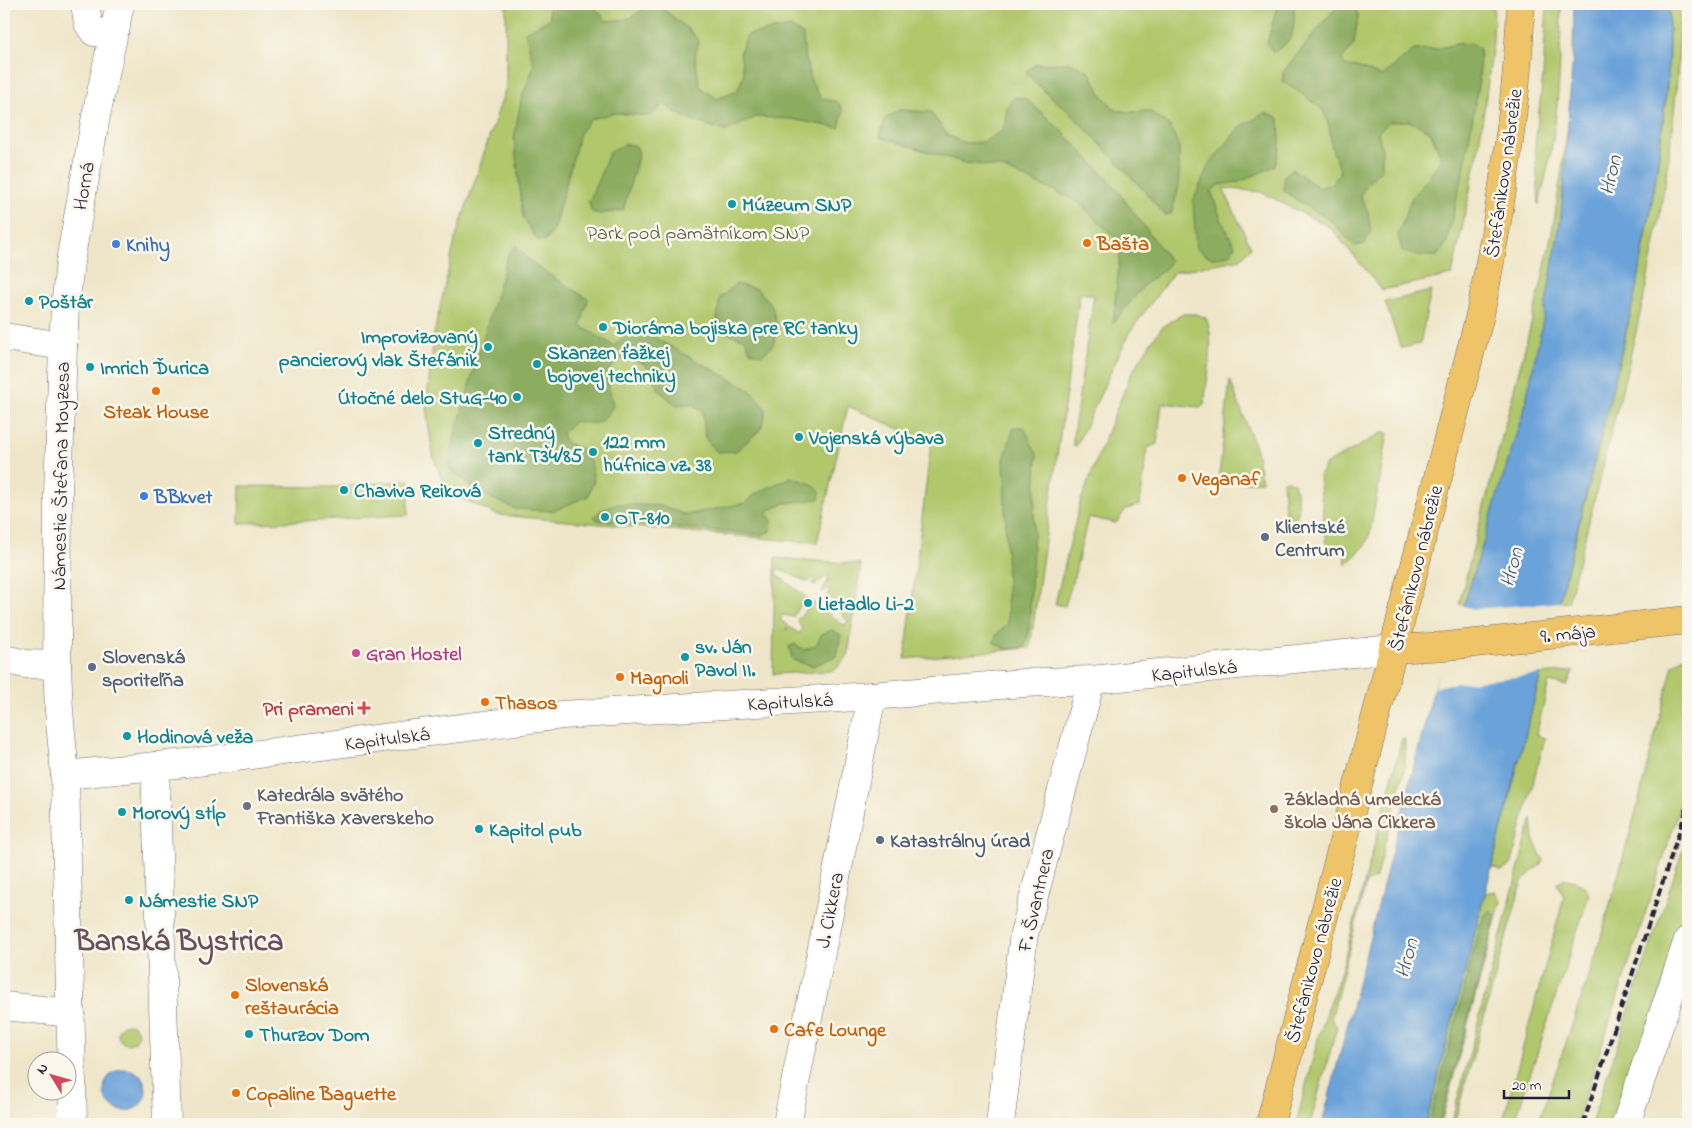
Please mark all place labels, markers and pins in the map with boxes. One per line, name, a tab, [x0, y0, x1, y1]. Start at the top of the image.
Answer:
place label: Múzeum SNP	[742, 192, 852, 221]
marker: Múzeum SNP	[726, 198, 738, 210]
place label: Bašta	[1096, 231, 1149, 260]
place label: Knihy	[126, 232, 170, 262]
marker: Bašta	[1081, 237, 1093, 249]
marker: Knihy	[110, 238, 122, 250]
place label: Poštár	[39, 289, 94, 318]
marker: Poštár	[23, 295, 35, 307]
place label: Dioráma bojiska pre RC tanky	[612, 315, 858, 345]
marker: Dioráma bojiska pre RC tanky	[597, 321, 609, 333]
place label: Improvizovaný pancierový vlak Štefánik	[279, 324, 479, 377]
place label: Skanzen ťažkej bojovej techniky	[547, 340, 676, 393]
marker: Improvizovaný pancierový vlak Štefánik	[482, 341, 494, 353]
place label: Imrich Ďurica	[100, 355, 209, 384]
marker: Skanzen ťažkej bojovej techniky	[531, 358, 543, 370]
marker: Imrich Ďurica	[84, 361, 96, 373]
marker: Steak House	[150, 385, 162, 397]
place label: Útočné delo StuG-40	[338, 385, 507, 414]
marker: Útočné delo StuG-40	[511, 391, 523, 403]
place label: Steak House	[103, 399, 210, 428]
place label: Stredný tank T34/85	[487, 420, 583, 472]
place label: Vojenská výbava	[808, 425, 944, 455]
place label: 122 mm húfnica vz. 38	[603, 429, 712, 481]
marker: Vojenská výbava	[793, 431, 805, 443]
marker: Stredný tank T34/85	[472, 437, 484, 449]
marker: 122 mm húfnica vz. 38	[587, 446, 599, 458]
place label: Veganaf	[1191, 466, 1261, 496]
marker: Veganaf	[1176, 472, 1188, 484]
place label: Chaviva Reiková	[354, 478, 482, 507]
place label: BBkvet	[153, 484, 213, 513]
marker: Chaviva Reiková	[338, 484, 350, 496]
marker: BBkvet	[138, 490, 150, 502]
place label: OT-810	[615, 505, 670, 534]
marker: OT-810	[599, 511, 611, 523]
place label: Klientské Centrum	[1275, 514, 1346, 566]
marker: Klientské Centrum	[1259, 531, 1271, 543]
place label: Lietadlo Li-2	[818, 591, 914, 620]
marker: Lietadlo Li-2	[802, 597, 814, 609]
place label: sv. Ján Pavol II.	[695, 634, 756, 686]
place label: Gran Hostel	[366, 641, 462, 670]
place label: Slovenská sporiteľňa	[102, 644, 186, 696]
marker: Gran Hostel	[350, 647, 362, 659]
marker: sv. Ján Pavol II.	[679, 651, 691, 663]
marker: Slovenská sporiteľňa	[86, 661, 98, 673]
place label: Magnoli	[630, 665, 689, 695]
marker: Magnoli	[614, 671, 626, 683]
place label: Thasos	[495, 690, 558, 719]
place label: Pri prameni	[263, 696, 354, 725]
marker: Thasos	[479, 696, 491, 708]
marker: Pri prameni	[358, 702, 370, 714]
place label: Hodinová veža	[137, 724, 254, 753]
marker: Hodinová veža	[121, 730, 133, 742]
place label: Katedrála svätého Františka Xaverskeho	[256, 782, 434, 834]
place label: Základná umelecká škola Jána Cikkera	[1284, 786, 1441, 838]
place label: Morový stĺp	[132, 798, 226, 830]
marker: Katedrála svätého Františka Xaverskeho	[241, 800, 253, 812]
marker: Základná umelecká škola Jána Cikkera	[1268, 803, 1280, 815]
marker: Morový stĺp	[116, 806, 128, 818]
place label: Kapitol pub	[489, 817, 582, 846]
marker: Kapitol pub	[473, 823, 485, 835]
place label: Katastrálny úrad	[890, 828, 1031, 858]
marker: Katastrálny úrad	[874, 834, 886, 846]
place label: Námestie SNP	[139, 888, 259, 917]
marker: Námestie SNP	[123, 894, 135, 906]
place label: Slovenská reštaurácia	[245, 972, 339, 1024]
marker: Slovenská reštaurácia	[229, 989, 241, 1001]
place label: Cafe Lounge	[784, 1017, 887, 1047]
place label: Thurzov Dom	[259, 1022, 370, 1051]
marker: Cafe Lounge	[768, 1023, 780, 1035]
marker: Thurzov Dom	[243, 1028, 255, 1040]
place label: Copaline Baguette	[246, 1081, 397, 1111]
marker: Copaline Baguette	[230, 1087, 242, 1099]

